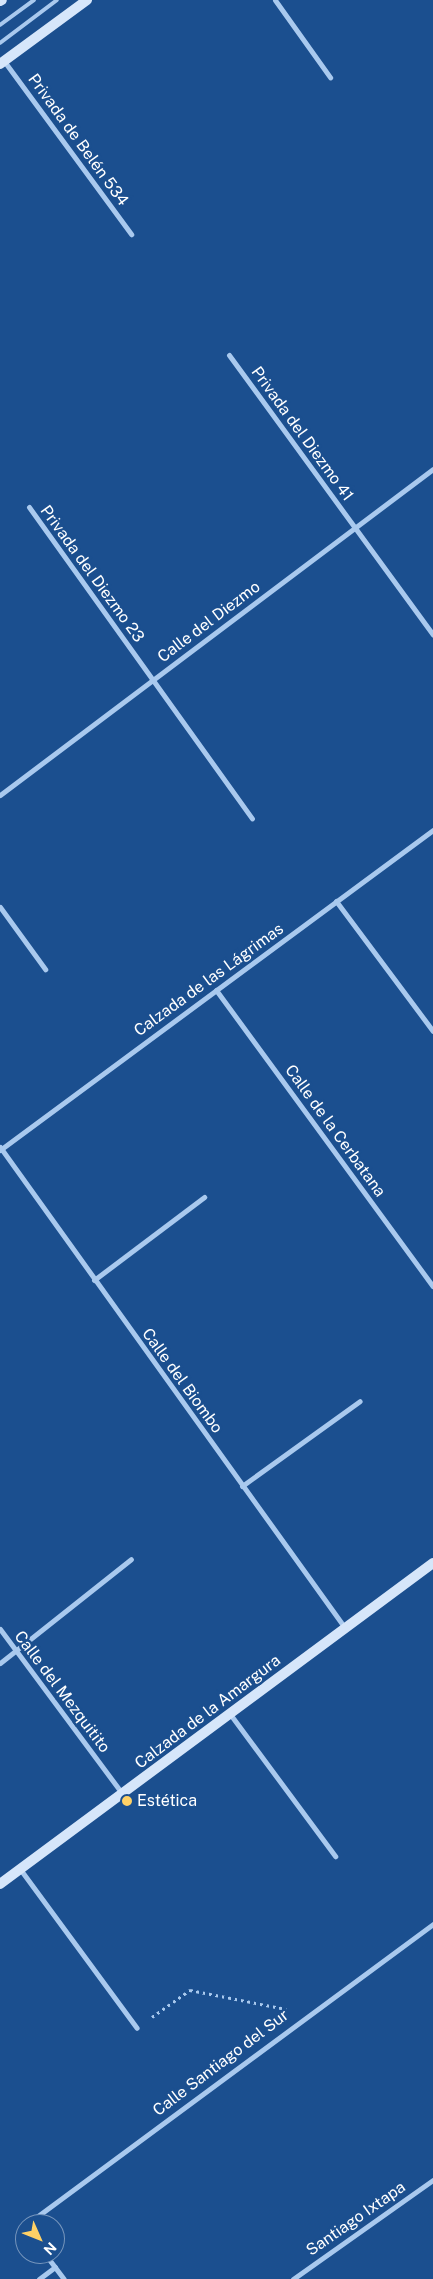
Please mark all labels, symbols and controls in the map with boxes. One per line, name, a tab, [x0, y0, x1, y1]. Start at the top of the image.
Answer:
street label: Privada de Belén 534	[24, 70, 132, 210]
street label: Privada del Diezmo 41	[247, 363, 357, 505]
street label: Privada del Diezmo 23	[36, 502, 148, 646]
street label: Calle del Diezmo	[154, 577, 264, 667]
street label: Calzada de las Lágrimas	[130, 919, 288, 1041]
street label: Calle de la Cerbatana	[280, 1061, 390, 1201]
street label: Calle del Biombo	[137, 1325, 227, 1437]
street label: Calle del Mezquitito	[10, 1627, 114, 1757]
street label: Calzada de la Amargura	[131, 1651, 285, 1773]
place label: Estética	[137, 1791, 197, 1811]
marker: Estética	[121, 1795, 133, 1807]
street label: Calle Santiago del Sur	[149, 2006, 293, 2120]
street label: Santiago Ixtapa	[303, 2178, 409, 2260]
north arrow	[15, 2214, 65, 2264]
text: N	[41, 2239, 60, 2258]

